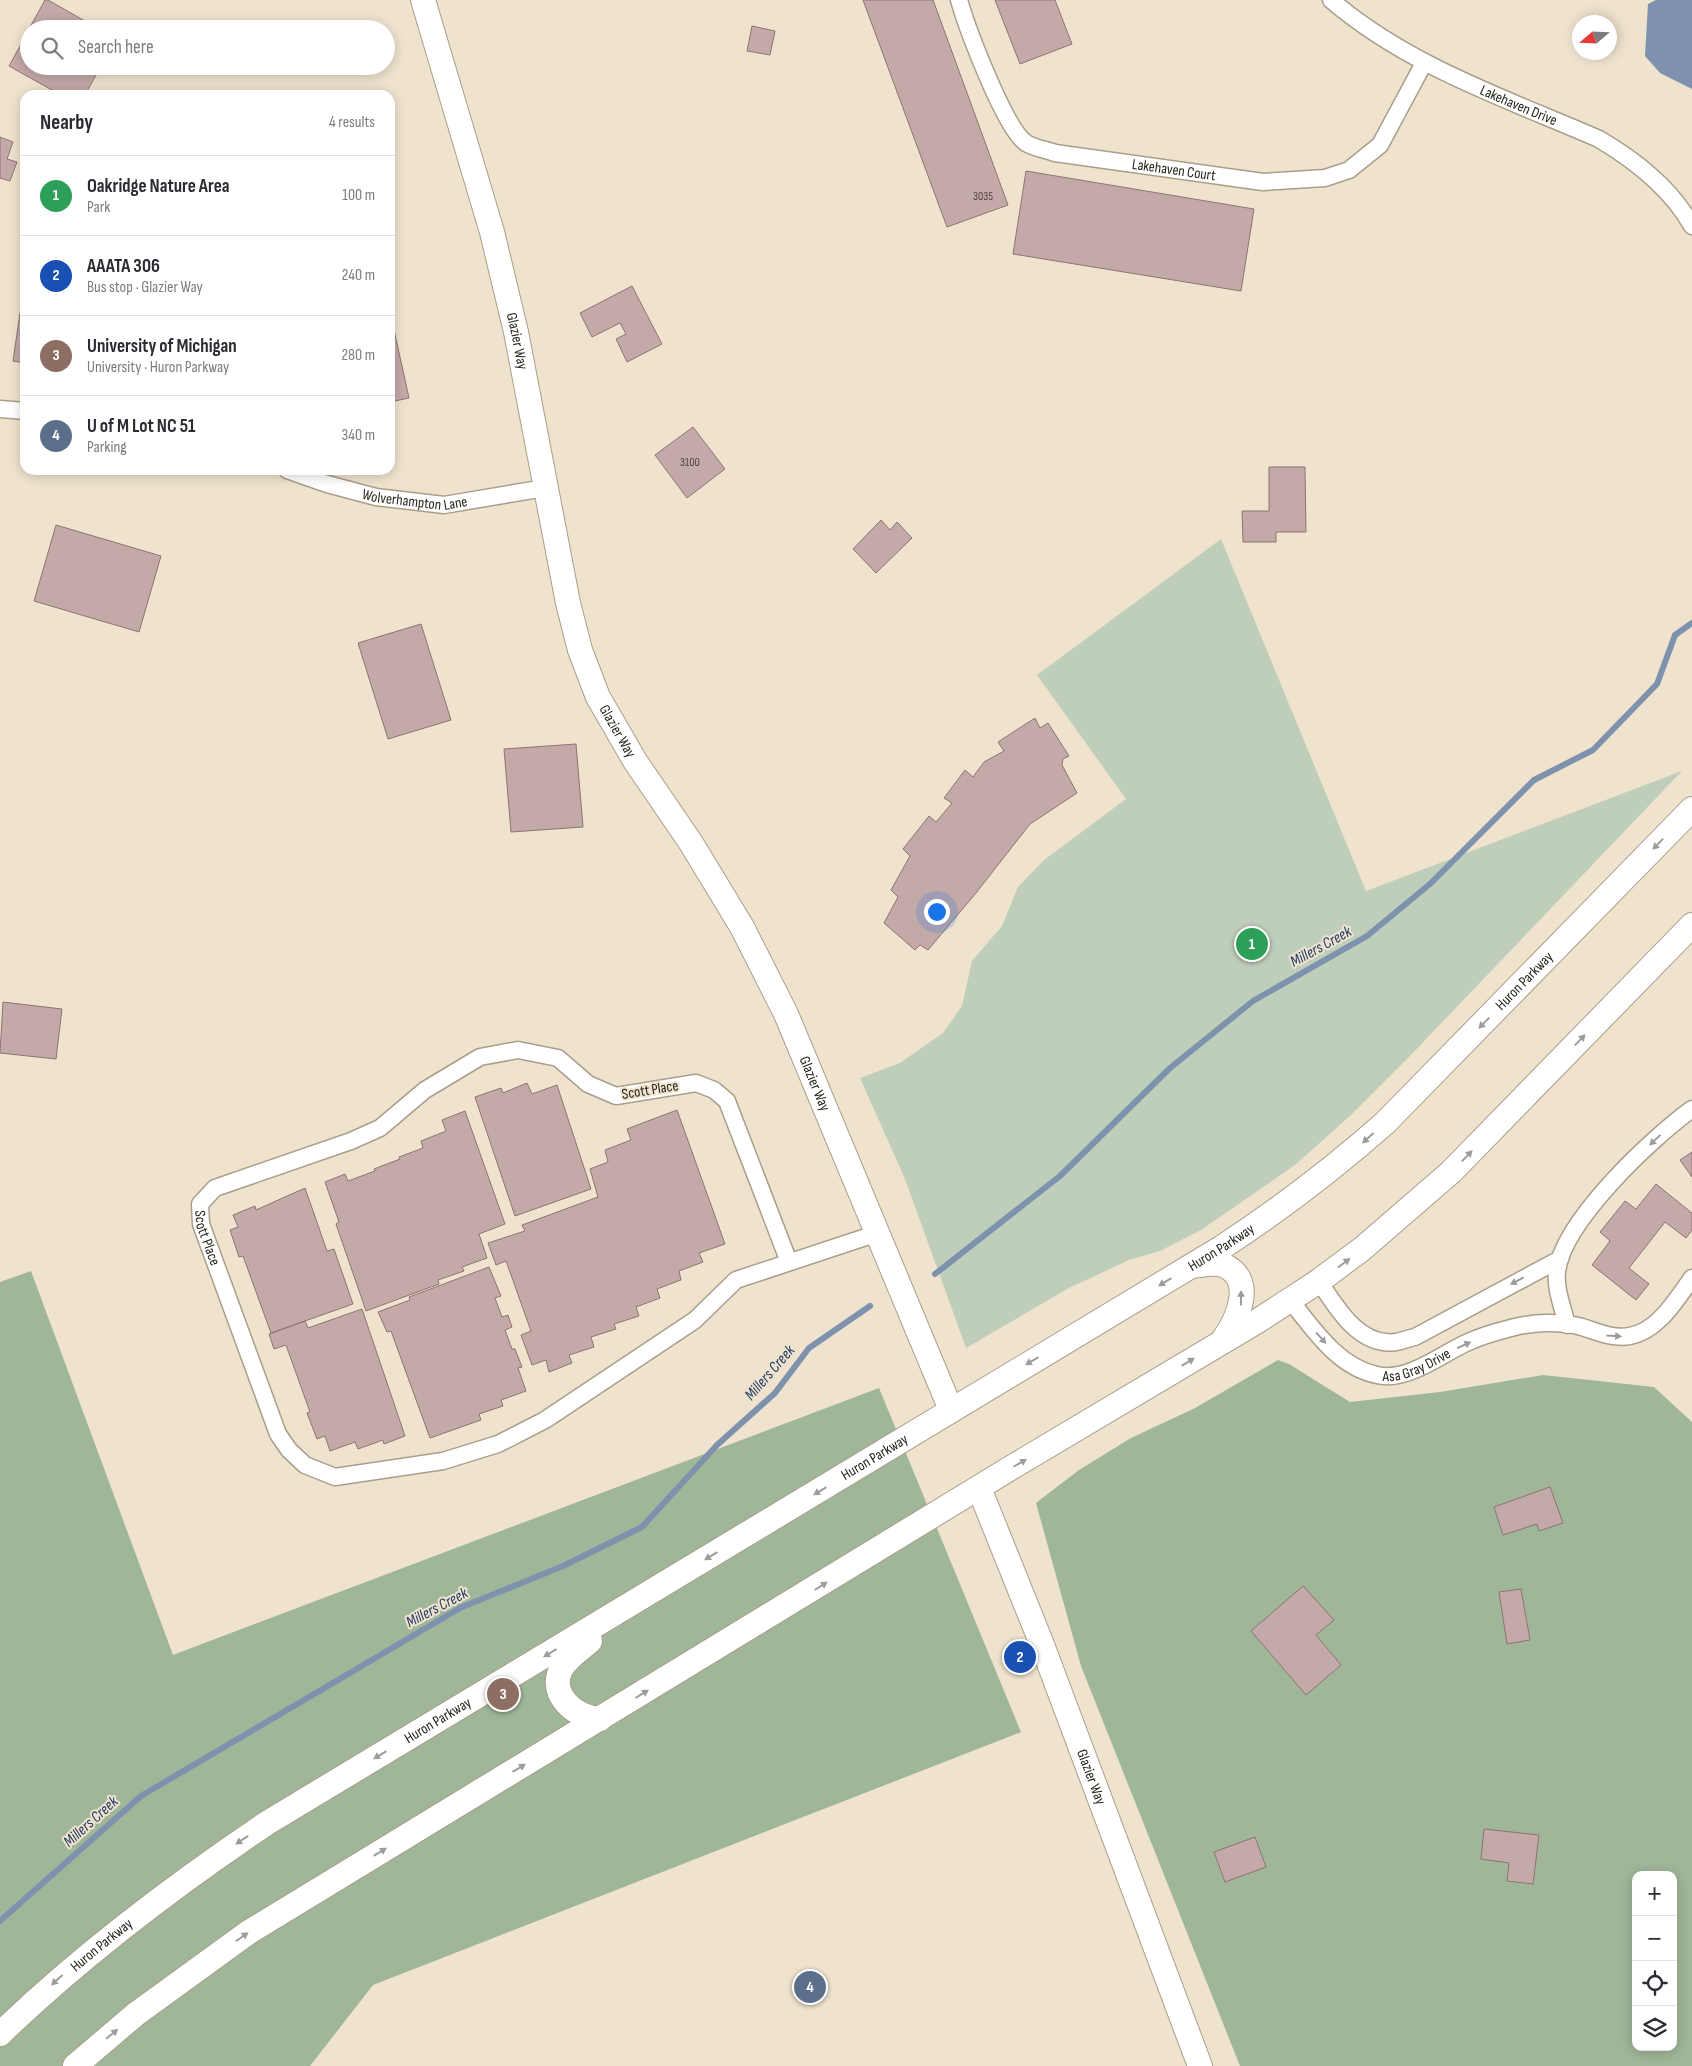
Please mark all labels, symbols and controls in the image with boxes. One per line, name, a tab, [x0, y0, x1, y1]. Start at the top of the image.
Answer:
north arrow	[1572, 15, 1617, 60]
search box	[20, 20, 395, 75]
icon: search	[38, 34, 66, 62]
text: Search here	[78, 36, 154, 59]
street label: Lakehaven Drive	[1477, 80, 1560, 130]
text: Nearby	[40, 110, 93, 135]
text: 4 results	[329, 113, 375, 132]
street label: Lakehaven Court	[1131, 154, 1217, 185]
text: Oakridge Nature Area	[87, 175, 230, 198]
text: 1	[53, 186, 59, 205]
text: 100 m	[342, 186, 375, 205]
house number: 3035	[973, 189, 993, 204]
text: Park	[87, 198, 110, 217]
text: AAATA 306	[87, 255, 160, 278]
text: 2	[52, 266, 60, 285]
text: 240 m	[342, 266, 375, 285]
text: Bus stop · Glazier Way	[87, 278, 203, 297]
street label: Glazier Way	[502, 311, 533, 371]
text: University of Michigan	[87, 335, 237, 358]
text: 3	[52, 346, 60, 365]
text: 280 m	[341, 346, 375, 365]
text: University · Huron Parkway	[87, 358, 229, 377]
text: U of M Lot NC 51	[87, 415, 196, 438]
text: 4	[52, 426, 60, 445]
text: 340 m	[342, 426, 375, 445]
text: Parking	[87, 438, 127, 457]
house number: 3100	[680, 455, 700, 470]
street label: Wolverhampton Lane	[360, 484, 469, 514]
street label: Glazier Way	[595, 701, 640, 761]
one-way arrow	[1652, 838, 1664, 850]
your location	[924, 899, 950, 925]
water label: Millers Creek	[1287, 922, 1356, 972]
pin: 1	[1236, 925, 1268, 963]
street label: Huron Parkway	[1491, 947, 1557, 1014]
one-way arrow	[1478, 1017, 1490, 1029]
one-way arrow	[1574, 1034, 1586, 1046]
street label: Glazier Way	[795, 1053, 835, 1114]
street label: Scott Place	[620, 1076, 680, 1104]
one-way arrow	[1363, 1132, 1375, 1144]
one-way arrow	[1649, 1134, 1661, 1146]
one-way arrow	[1461, 1150, 1473, 1162]
street label: Scott Place	[191, 1210, 225, 1268]
street label: Huron Parkway	[1184, 1219, 1258, 1275]
one-way arrow	[1337, 1257, 1350, 1268]
one-way arrow	[1158, 1277, 1171, 1286]
one-way arrow	[1511, 1277, 1524, 1286]
one-way arrow	[1237, 1290, 1245, 1306]
one-way arrow	[1316, 1331, 1327, 1344]
one-way arrow	[1606, 1332, 1622, 1340]
one-way arrow	[1457, 1340, 1471, 1348]
water label: Millers Creek	[741, 1341, 800, 1405]
street label: Asa Gray Drive	[1381, 1344, 1454, 1386]
one-way arrow	[1026, 1356, 1039, 1365]
one-way arrow	[1182, 1358, 1195, 1367]
street label: Huron Parkway	[838, 1429, 912, 1484]
one-way arrow	[1013, 1459, 1028, 1467]
one-way arrow	[813, 1486, 826, 1495]
one-way arrow	[705, 1551, 718, 1560]
one-way arrow	[814, 1581, 828, 1590]
water label: Millers Creek	[403, 1583, 472, 1632]
pin: 2	[1004, 1638, 1036, 1676]
one-way arrow	[543, 1648, 556, 1658]
pin: 3	[487, 1675, 519, 1713]
one-way arrow	[635, 1689, 648, 1698]
street label: Huron Parkway	[401, 1693, 475, 1748]
street label: Glazier Way	[1073, 1746, 1111, 1807]
one-way arrow	[374, 1750, 387, 1759]
one-way arrow	[513, 1763, 526, 1772]
water label: Millers Creek	[60, 1792, 123, 1852]
one-way arrow	[235, 1835, 249, 1845]
one-way arrow	[374, 1848, 387, 1857]
map controls	[1632, 1871, 1677, 2051]
button: +	[1632, 1871, 1677, 1916]
street label: Huron Parkway	[66, 1914, 136, 1976]
button: −	[1632, 1916, 1677, 1961]
one-way arrow	[235, 1932, 249, 1942]
button: locate	[1632, 1961, 1677, 2006]
pin: 4	[794, 1968, 826, 2006]
one-way arrow	[51, 1975, 64, 1986]
button: layers	[1632, 2006, 1677, 2051]
one-way arrow	[105, 2029, 118, 2040]

